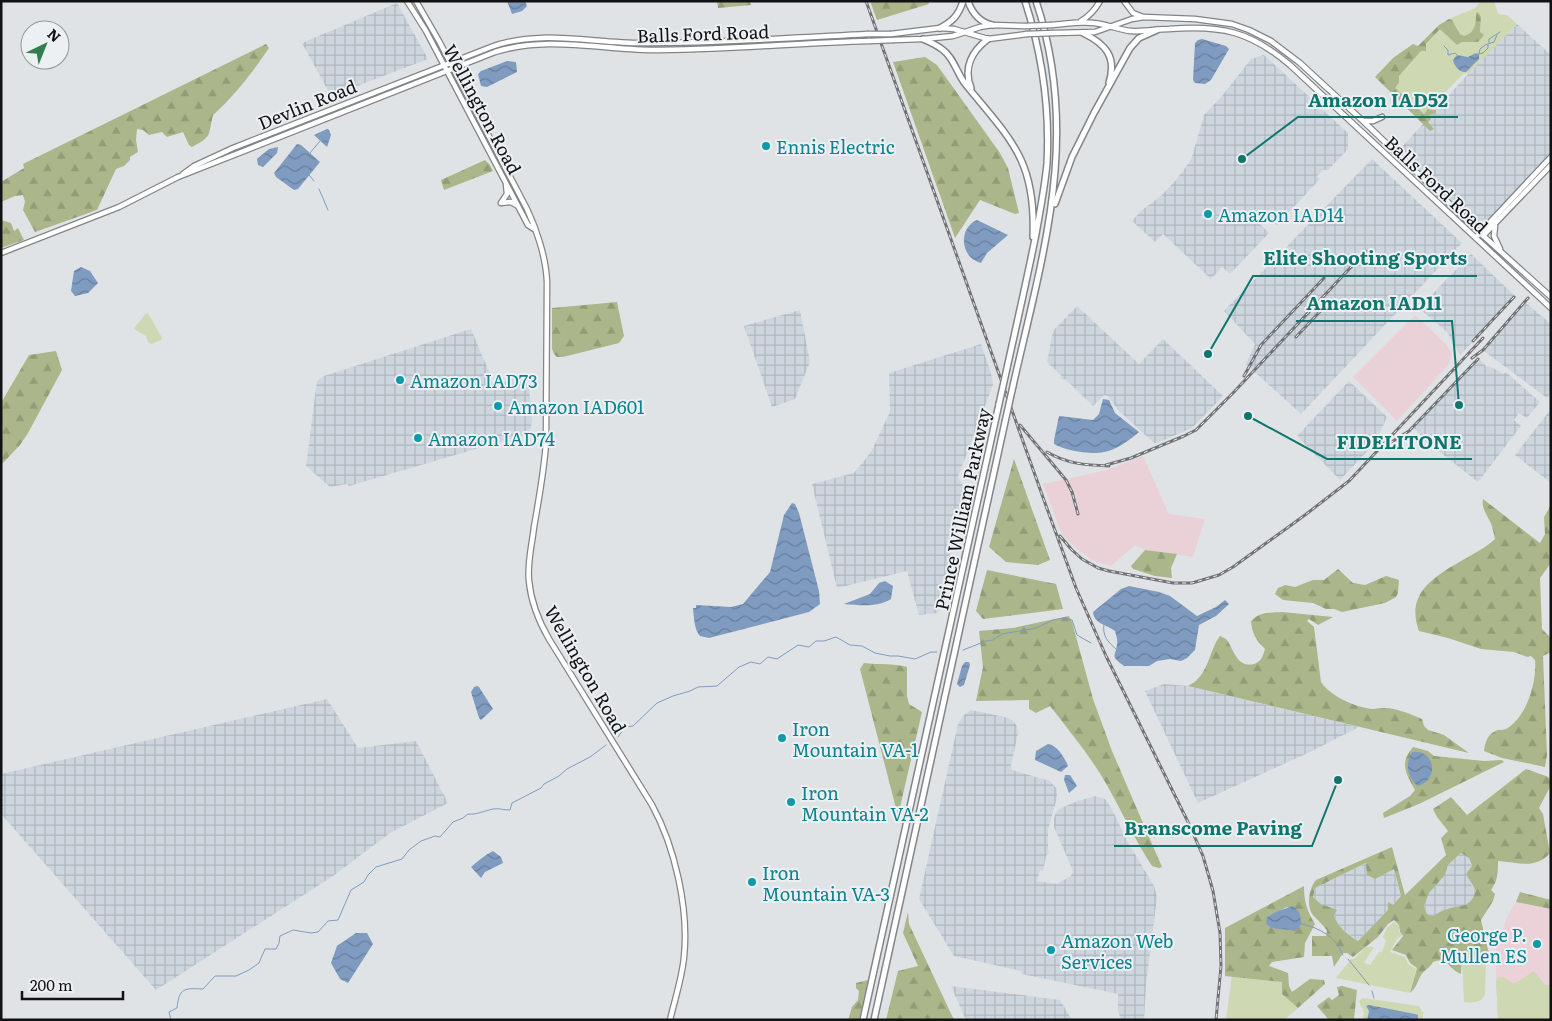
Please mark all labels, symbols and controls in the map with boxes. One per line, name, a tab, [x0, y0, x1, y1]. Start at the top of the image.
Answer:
street label: Balls Ford Road	[636, 17, 770, 49]
north arrow	[20, 20, 70, 70]
text: N	[43, 23, 66, 46]
street label: Wellington Road	[437, 39, 529, 179]
street label: Devlin Road	[254, 72, 360, 136]
callout: Amazon IAD52	[1298, 83, 1458, 117]
text: Amazon IAD52	[1308, 85, 1448, 113]
street label: Balls Ford Road	[1379, 129, 1495, 239]
place label: Ennis Electric	[776, 133, 895, 160]
marker: Ennis Electric	[760, 140, 772, 152]
place label: Amazon IAD14	[1218, 201, 1344, 228]
marker: Amazon IAD14	[1202, 208, 1214, 220]
callout: Elite Shooting Sports	[1253, 242, 1477, 276]
text: Elite Shooting Sports	[1263, 243, 1467, 271]
callout: Amazon IAD11	[1296, 287, 1452, 321]
text: Amazon IAD11	[1306, 288, 1442, 316]
place label: Amazon IAD73	[410, 367, 538, 394]
marker: Amazon IAD73	[394, 374, 406, 386]
place label: Amazon IAD601	[508, 393, 644, 420]
marker: Amazon IAD601	[492, 400, 504, 412]
street label: Prince William Parkway	[927, 405, 997, 613]
place label: Amazon IAD74	[428, 425, 555, 452]
callout: FIDELITONE	[1327, 425, 1472, 459]
text: FIDELITONE	[1336, 427, 1462, 455]
marker: Amazon IAD74	[412, 432, 424, 444]
street label: Wellington Road	[538, 600, 634, 738]
place label: Iron Mountain VA-1	[792, 715, 919, 763]
marker: Iron Mountain VA-1	[776, 732, 788, 744]
place label: Iron Mountain VA-2	[801, 779, 929, 827]
marker: Iron Mountain VA-2	[785, 796, 797, 808]
callout: Branscome Paving	[1114, 812, 1312, 846]
text: Branscome Paving	[1124, 813, 1302, 841]
place label: Iron Mountain VA-3	[762, 859, 890, 907]
marker: Iron Mountain VA-3	[746, 876, 758, 888]
place label: George P. Mullen ES	[1440, 921, 1527, 969]
place label: Amazon Web Services	[1061, 927, 1174, 975]
marker: George P. Mullen ES	[1531, 938, 1543, 950]
marker: Amazon Web Services	[1045, 944, 1057, 956]
scale bar	[22, 968, 124, 1000]
text: 200 m	[30, 973, 73, 996]

